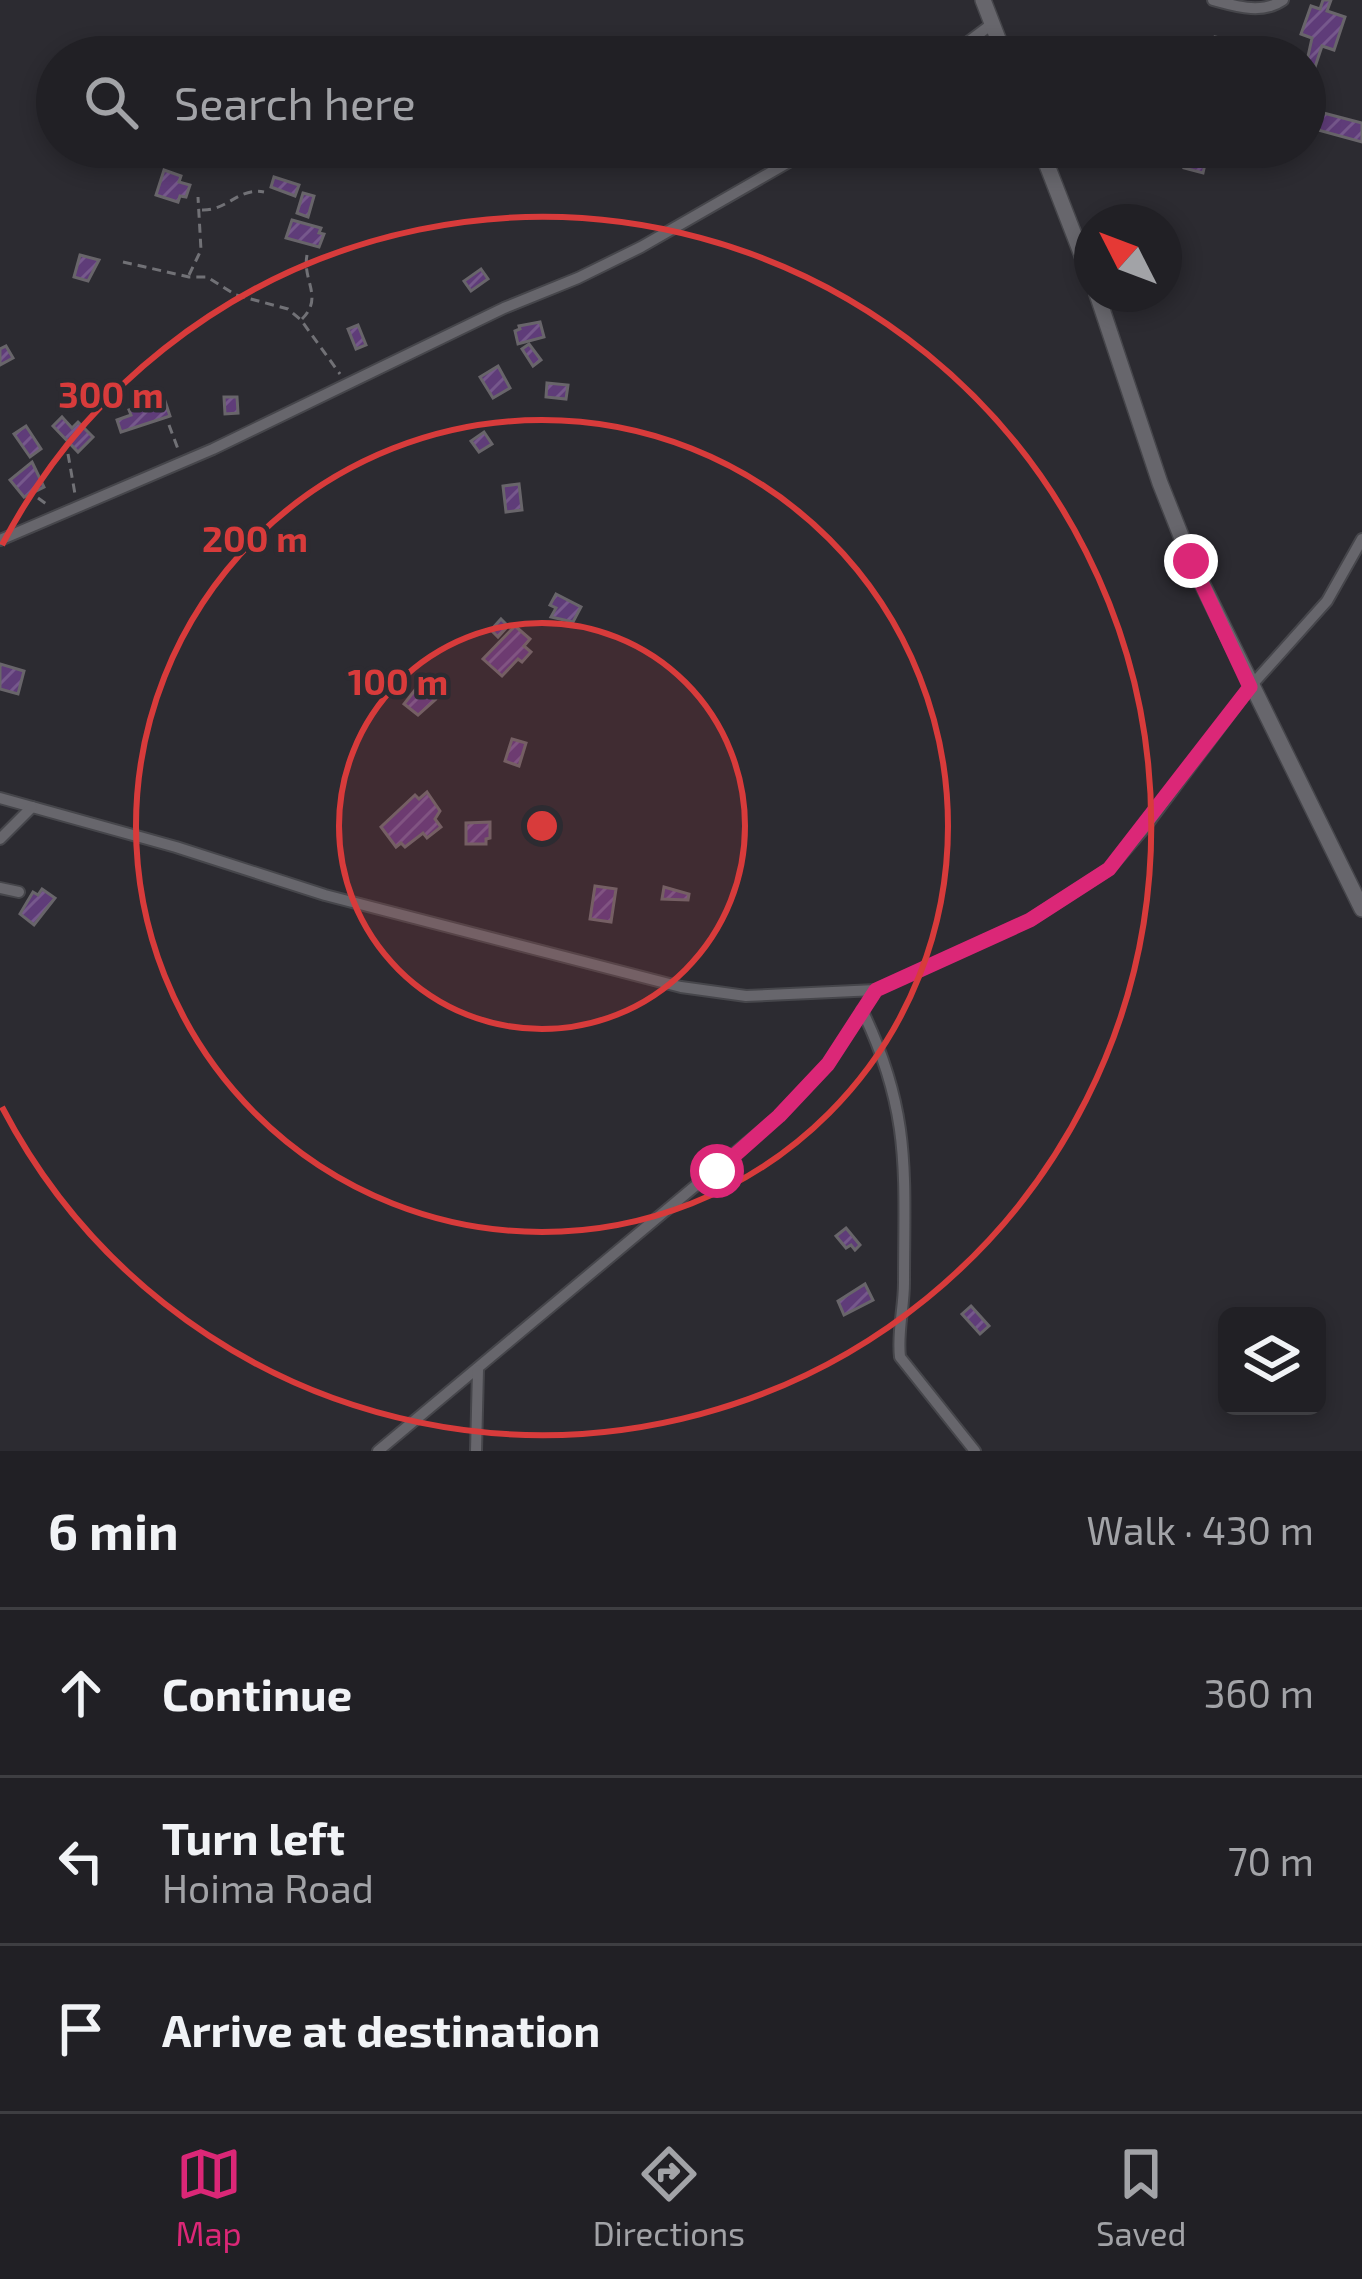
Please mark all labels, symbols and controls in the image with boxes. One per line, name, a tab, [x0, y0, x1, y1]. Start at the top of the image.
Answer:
search box	[36, 36, 1326, 168]
icon: search	[78, 69, 144, 135]
text: Search here	[174, 75, 416, 129]
north arrow	[1074, 204, 1182, 312]
text: 300 m	[58, 372, 164, 415]
text: 200 m	[202, 516, 308, 559]
route end	[1164, 534, 1218, 588]
text: 100 m	[348, 659, 448, 702]
centre of rings	[521, 805, 563, 847]
route start	[690, 1144, 744, 1198]
map controls	[1218, 1307, 1326, 1415]
button: layers	[1218, 1307, 1326, 1415]
text: 6 min	[48, 1499, 179, 1560]
text: Walk · 430 m	[1086, 1506, 1314, 1553]
icon: ahead	[48, 1660, 114, 1726]
text: Continue	[162, 1666, 352, 1720]
text: 360 m	[1204, 1669, 1314, 1716]
text: Turn left	[162, 1810, 345, 1864]
icon: left	[48, 1828, 114, 1894]
text: 70 m	[1228, 1837, 1314, 1884]
text: Hoima Road	[162, 1864, 374, 1911]
icon: arrive	[48, 1996, 114, 2062]
text: Arrive at destination	[162, 2002, 600, 2056]
tab: Map	[176, 2141, 242, 2253]
tab: Directions	[593, 2141, 745, 2253]
tab: Saved	[1096, 2141, 1186, 2253]

